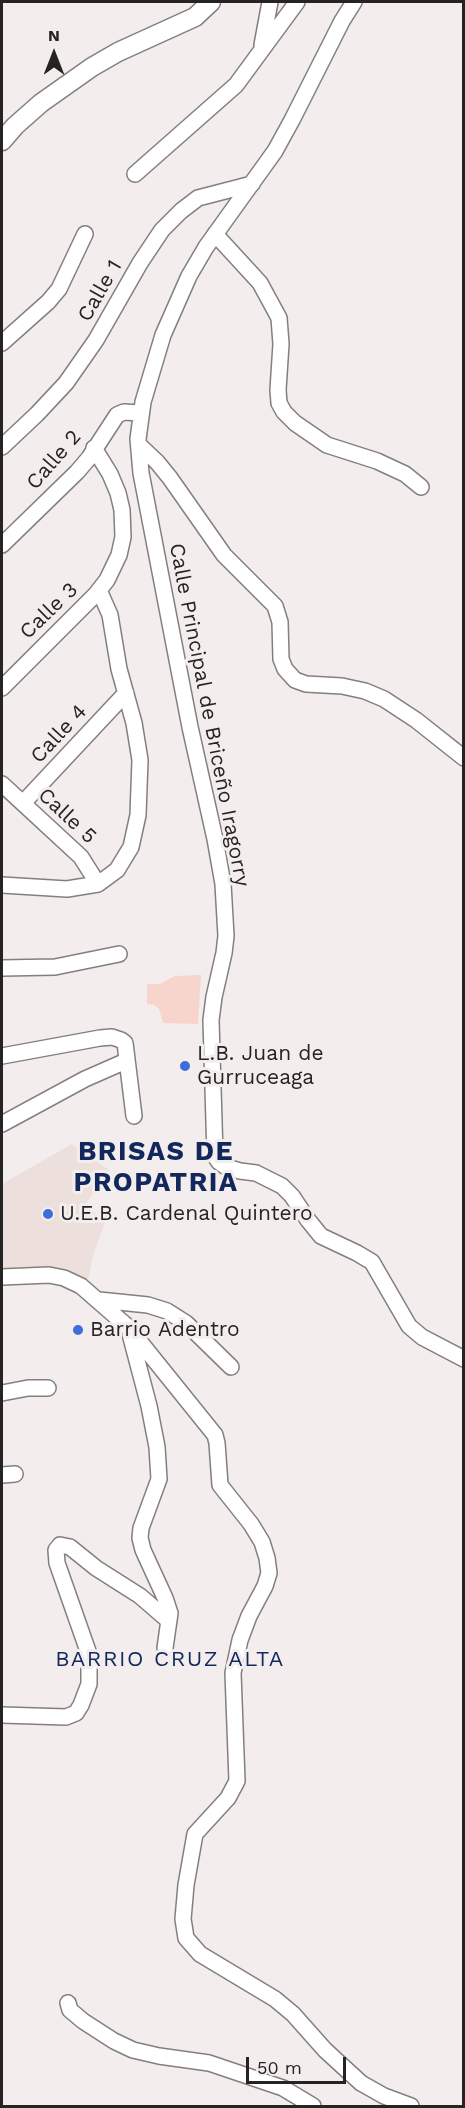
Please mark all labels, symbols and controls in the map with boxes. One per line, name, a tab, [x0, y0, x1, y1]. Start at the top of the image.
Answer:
north arrow	[24, 24, 84, 84]
text: N	[48, 26, 60, 45]
street label: Calle 1	[72, 256, 128, 326]
street label: Calle 2	[21, 425, 87, 495]
street label: Calle Principal de Briceño Iragorry	[163, 541, 255, 889]
street label: Calle 3	[15, 577, 83, 645]
street label: Calle 4	[25, 699, 93, 769]
street label: Calle 5	[33, 783, 101, 849]
place label: L.B. Juan de Gurruceaga	[197, 1041, 324, 1091]
marker: L.B. Juan de Gurruceaga	[178, 1059, 192, 1073]
district label: BRISAS DE PROPATRIA	[73, 1136, 239, 1199]
place label: U.E.B. Cardenal Quintero	[60, 1201, 313, 1227]
marker: U.E.B. Cardenal Quintero	[41, 1207, 55, 1221]
place label: Barrio Adentro	[90, 1317, 240, 1343]
marker: Barrio Adentro	[71, 1323, 85, 1337]
district label: BARRIO CRUZ ALTA	[55, 1647, 285, 1673]
scale bar	[249, 2045, 350, 2083]
text: 50 m	[257, 2057, 302, 2078]

